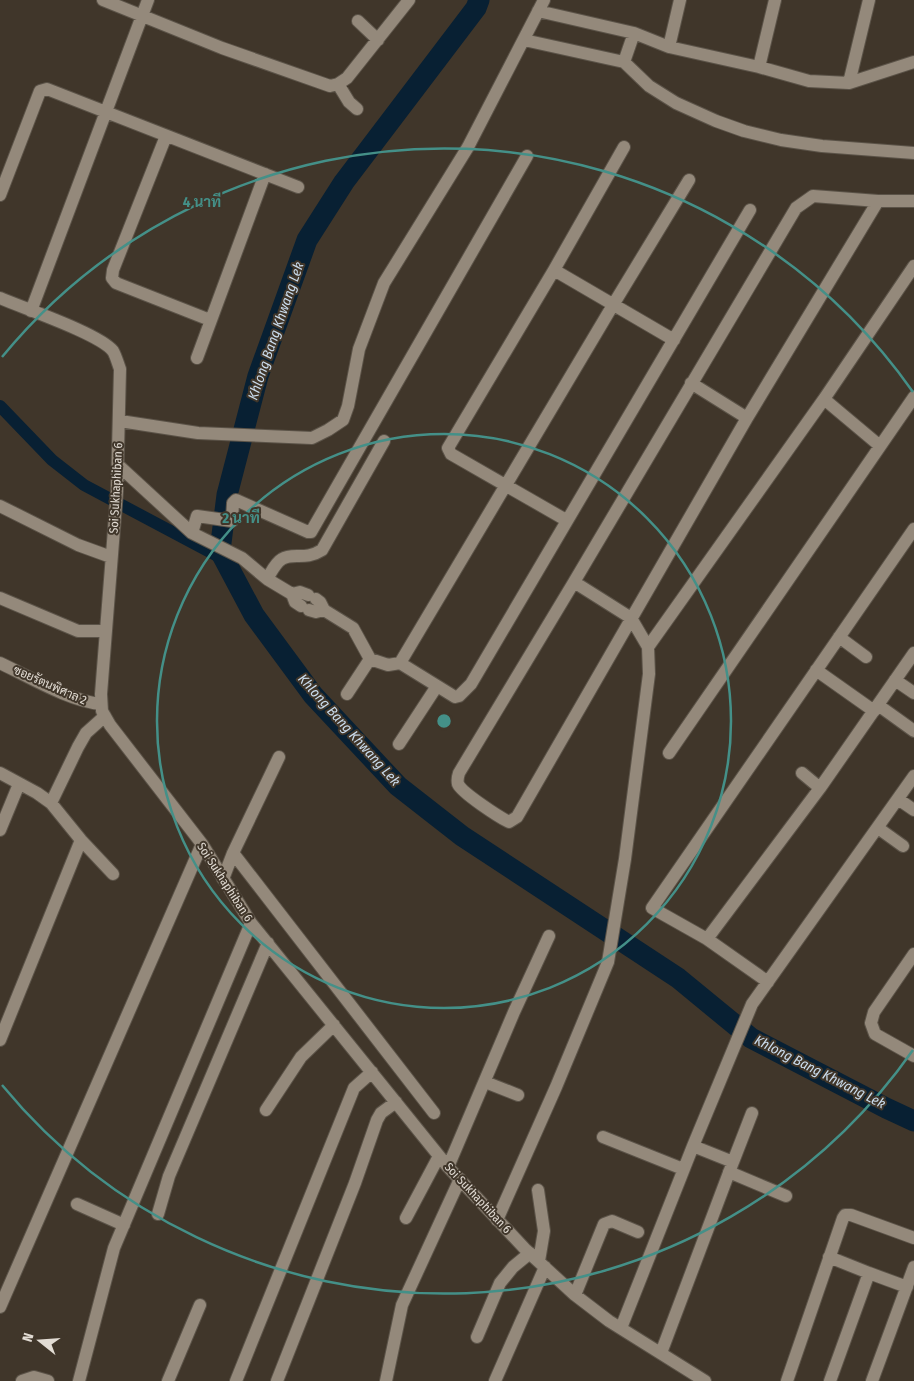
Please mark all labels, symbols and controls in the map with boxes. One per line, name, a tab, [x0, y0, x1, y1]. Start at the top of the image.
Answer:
text: 4 นาที	[183, 192, 221, 211]
water label: Khlong Bang Khwang Lek	[244, 260, 308, 402]
street label: Soi Sukhaphiban 6	[107, 442, 125, 534]
text: 2 นาที	[221, 508, 260, 527]
street label: ซอยรัตนพิศาล 2	[11, 663, 89, 707]
water label: Khlong Bang Khwang Lek	[294, 671, 404, 790]
centre of rings	[435, 712, 453, 730]
street label: Soi Sukhaphiban 6	[194, 840, 256, 924]
water label: Khlong Bang Khwang Lek	[752, 1032, 888, 1112]
street label: Soi Sukhaphiban 6	[442, 1160, 514, 1236]
north arrow	[15, 1316, 65, 1366]
text: N	[19, 1331, 37, 1344]

